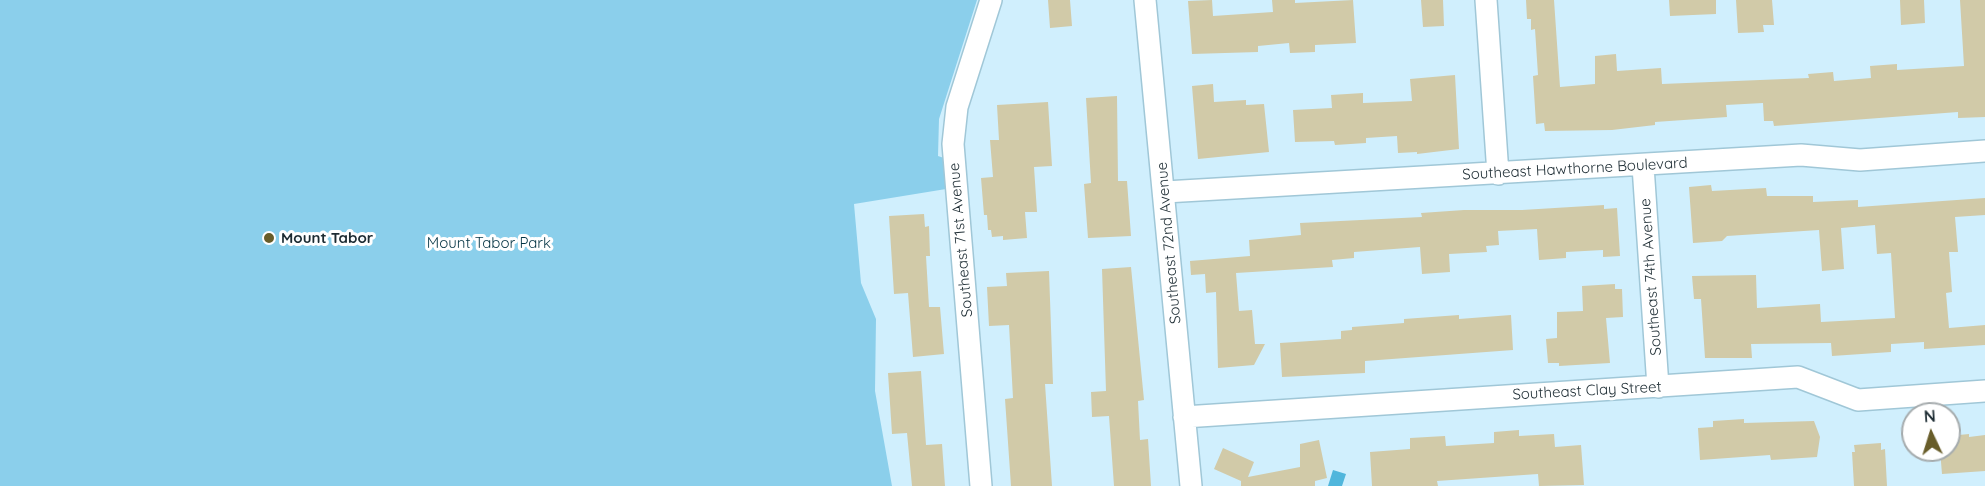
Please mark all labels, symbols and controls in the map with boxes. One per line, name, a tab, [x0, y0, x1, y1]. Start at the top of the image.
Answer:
street label: Southeast Hawthorne Boulevard	[1462, 154, 1688, 184]
street label: Southeast 72nd Avenue	[1153, 161, 1185, 325]
street label: Southeast 71st Avenue	[945, 162, 977, 318]
street label: Southeast 74th Avenue	[1637, 198, 1665, 356]
place label: Mount Tabor	[281, 229, 373, 247]
marker: Mount Tabor	[262, 231, 276, 245]
park label: Mount Tabor Park	[427, 234, 551, 252]
street label: Southeast Clay Street	[1512, 378, 1662, 404]
north arrow	[1901, 402, 1961, 462]
text: N	[1923, 406, 1936, 426]

